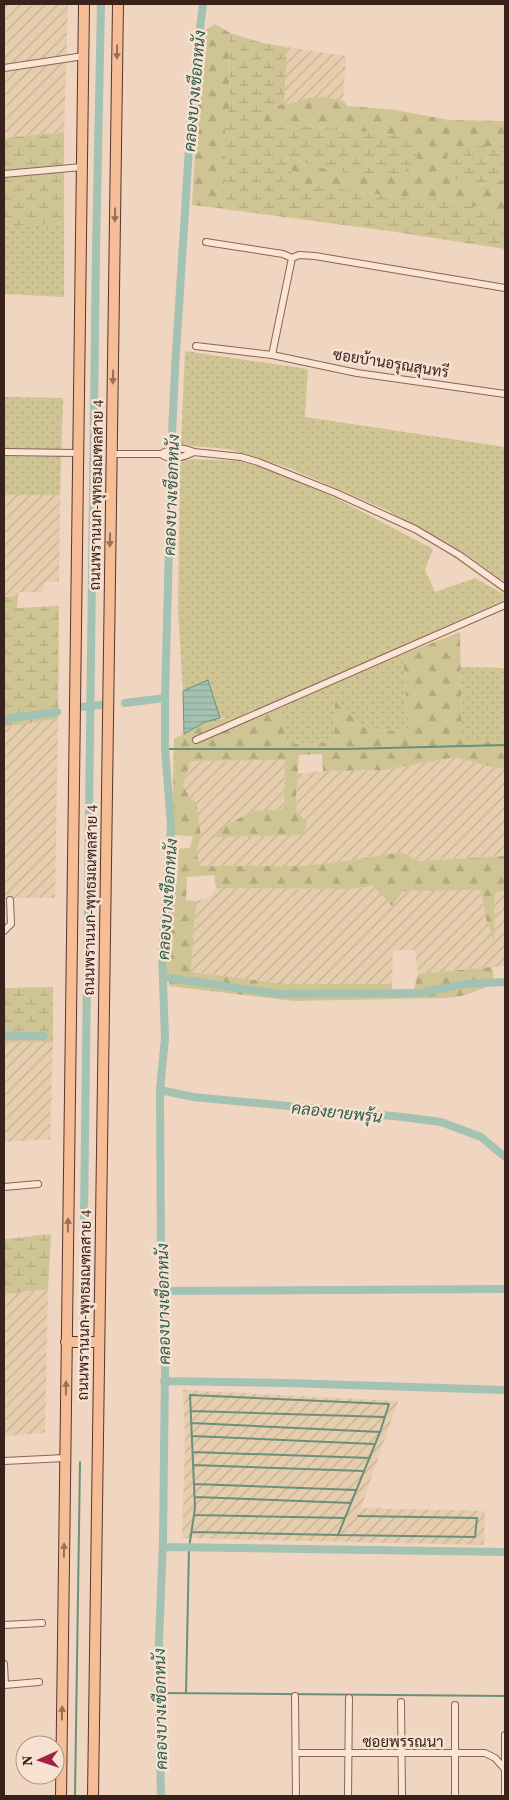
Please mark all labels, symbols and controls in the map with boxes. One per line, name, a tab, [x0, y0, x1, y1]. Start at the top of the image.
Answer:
water label: คลองบางเชือกหนัง	[178, 29, 210, 153]
one-way arrow	[113, 45, 121, 61]
one-way arrow	[111, 207, 119, 223]
street label: ซอยบ้านอรุณสุนทรี	[331, 343, 450, 384]
one-way arrow	[108, 370, 116, 386]
street label: ถนนพรานนก-พุทธมณฑลสาย 4	[84, 399, 109, 591]
water label: คลองบางเชือกหนัง	[158, 434, 184, 556]
one-way arrow	[106, 532, 114, 548]
street label: ถนนพรานนก-พุทธมณฑลสาย 4	[78, 804, 103, 996]
water label: คลองบางเชือกหนัง	[152, 837, 182, 961]
water label: คลองยายพรุ้น	[290, 1096, 383, 1129]
street label: ถนนพรานนก-พุทธมณฑลสาย 4	[72, 1209, 97, 1401]
one-way arrow	[64, 1217, 72, 1233]
water label: คลองบางเชือกหนัง	[151, 1243, 175, 1365]
one-way arrow	[62, 1379, 70, 1395]
one-way arrow	[60, 1542, 68, 1558]
water label: คลองบางเชือกหนัง	[148, 1648, 172, 1770]
one-way arrow	[58, 1704, 66, 1720]
street label: ซอยพรรณนา	[362, 1731, 444, 1752]
north arrow	[15, 1735, 65, 1785]
text: N	[17, 1755, 37, 1766]

